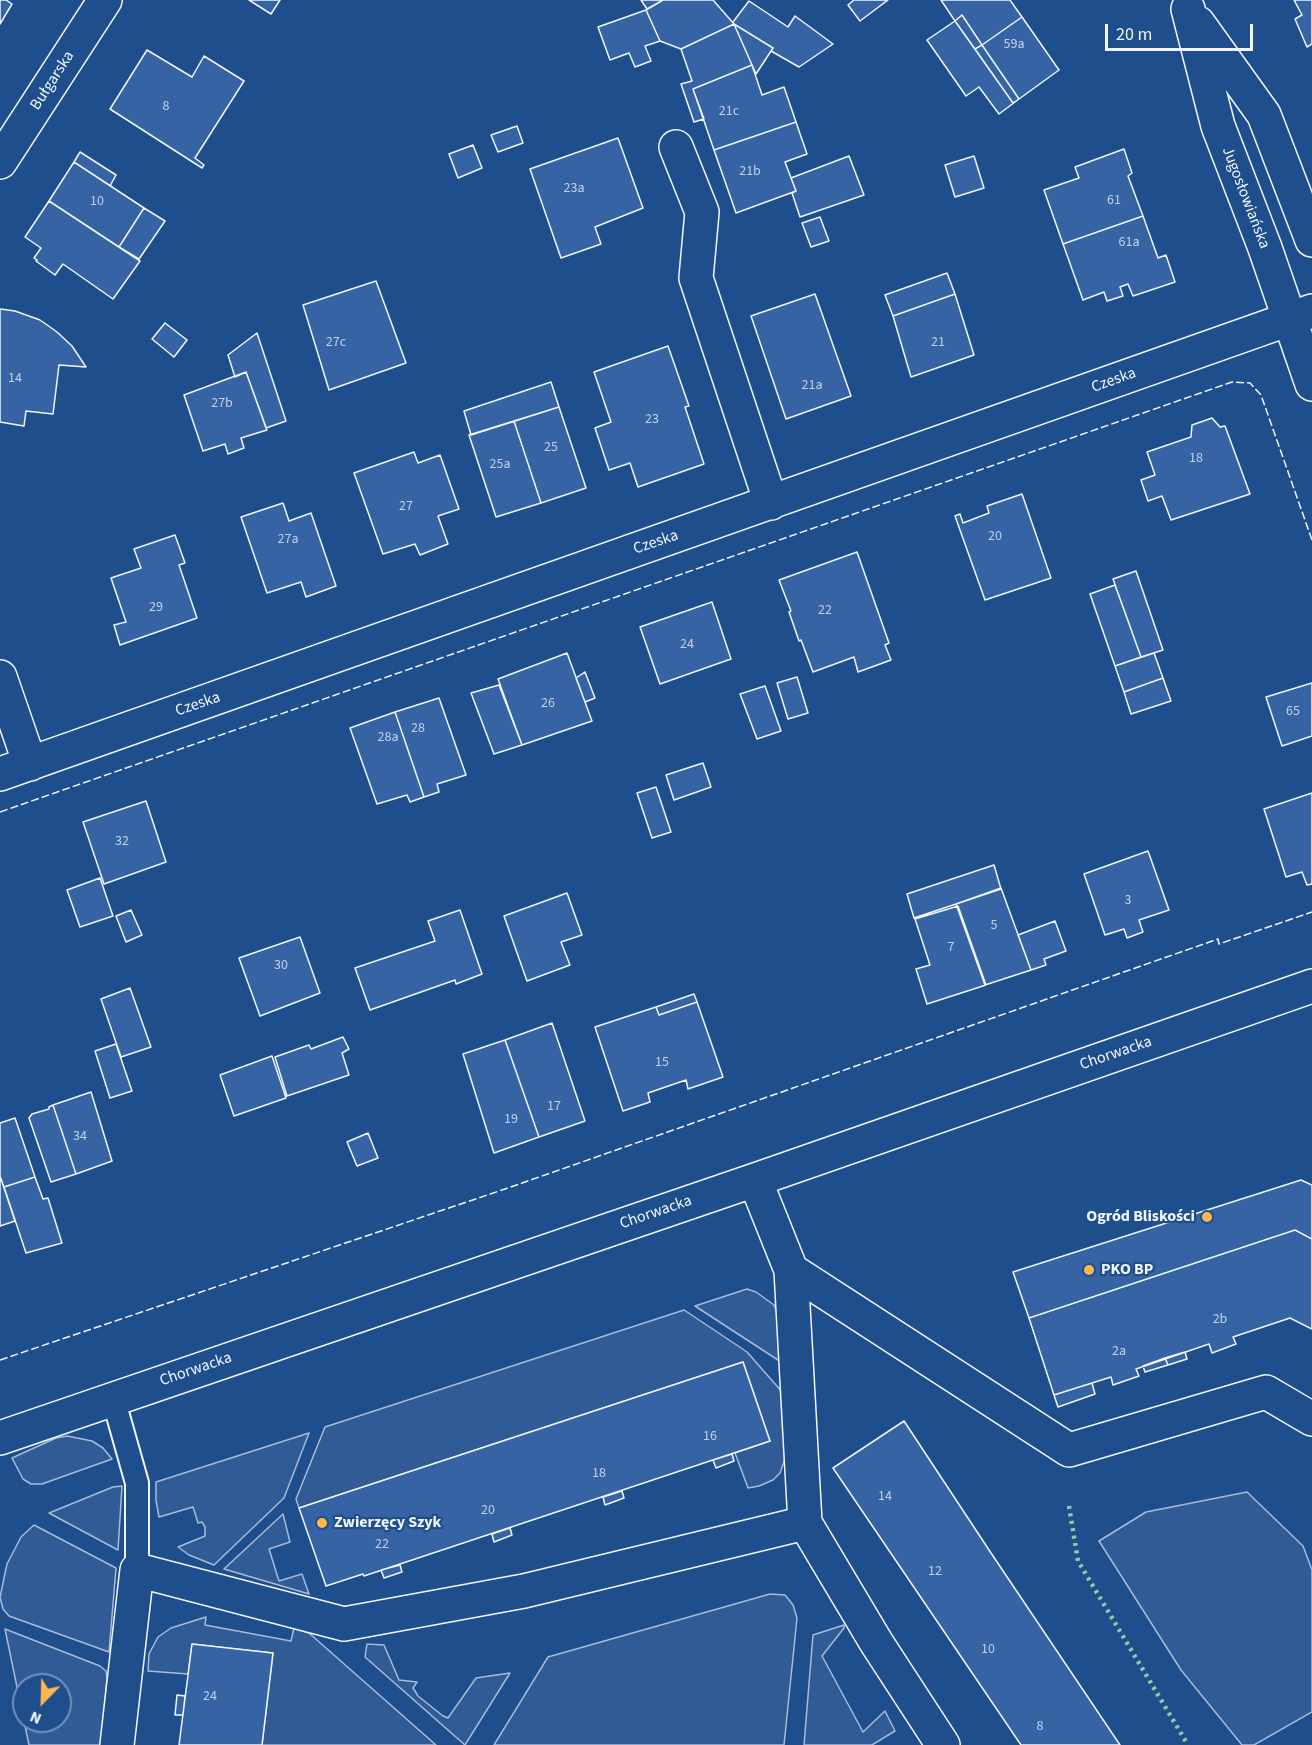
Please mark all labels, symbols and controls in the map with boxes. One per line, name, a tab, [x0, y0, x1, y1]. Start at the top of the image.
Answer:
scale bar	[1108, 12, 1256, 50]
text: 20 m	[1116, 22, 1152, 47]
house number: 59a	[1004, 37, 1024, 53]
street label: Bułgarska	[27, 48, 79, 114]
house number: 8	[163, 99, 169, 115]
house number: 21c	[719, 104, 739, 120]
street label: Jugosłowiańska	[1217, 144, 1273, 252]
house number: 21b	[739, 164, 761, 180]
house number: 23a	[564, 181, 584, 197]
house number: 61	[1107, 193, 1121, 209]
house number: 10	[90, 194, 104, 210]
house number: 61a	[1119, 235, 1139, 251]
house number: 27c	[326, 335, 346, 351]
house number: 21	[931, 335, 945, 351]
street label: Czeska	[1089, 364, 1139, 398]
house number: 14	[8, 371, 22, 387]
house number: 21a	[802, 378, 822, 394]
house number: 27b	[211, 396, 233, 412]
house number: 23	[645, 412, 659, 428]
house number: 25	[544, 440, 558, 456]
house number: 18	[1189, 451, 1203, 467]
house number: 25a	[490, 457, 510, 473]
house number: 27	[399, 499, 413, 515]
street label: Czeska	[631, 526, 681, 560]
house number: 20	[988, 529, 1002, 545]
house number: 27a	[278, 532, 298, 548]
house number: 29	[149, 600, 163, 616]
house number: 22	[818, 603, 832, 619]
house number: 24	[680, 637, 694, 653]
street label: Czeska	[173, 688, 223, 722]
house number: 26	[541, 696, 555, 712]
house number: 65	[1286, 704, 1300, 720]
house number: 28	[411, 721, 425, 737]
house number: 28a	[378, 730, 398, 746]
house number: 32	[115, 834, 129, 850]
house number: 3	[1125, 893, 1131, 909]
house number: 5	[991, 918, 997, 934]
house number: 7	[948, 940, 954, 956]
house number: 30	[274, 958, 288, 974]
street label: Chorwacka	[1077, 1033, 1155, 1075]
house number: 15	[655, 1055, 669, 1071]
house number: 17	[547, 1099, 561, 1115]
house number: 19	[504, 1112, 518, 1128]
house number: 34	[73, 1129, 87, 1145]
street label: Chorwacka	[617, 1192, 695, 1234]
place label: Ogród Bliskości	[1086, 1207, 1195, 1227]
marker: Ogród Bliskości	[1200, 1210, 1214, 1224]
place label: PKO BP	[1101, 1260, 1153, 1280]
marker: PKO BP	[1082, 1263, 1096, 1277]
house number: 2b	[1213, 1312, 1227, 1328]
house number: 2a	[1112, 1344, 1126, 1360]
street label: Chorwacka	[157, 1349, 235, 1391]
house number: 16	[703, 1429, 717, 1445]
house number: 18	[592, 1466, 606, 1482]
house number: 14	[878, 1489, 892, 1505]
house number: 20	[481, 1503, 495, 1519]
place label: Zwierzęcy Szyk	[334, 1513, 441, 1533]
marker: Zwierzęcy Szyk	[315, 1516, 329, 1530]
house number: 22	[375, 1537, 389, 1553]
house number: 12	[928, 1564, 942, 1580]
house number: 10	[981, 1642, 995, 1658]
north arrow	[12, 1673, 72, 1733]
house number: 24	[203, 1689, 217, 1705]
text: N	[27, 1706, 45, 1730]
house number: 8	[1037, 1719, 1043, 1735]

